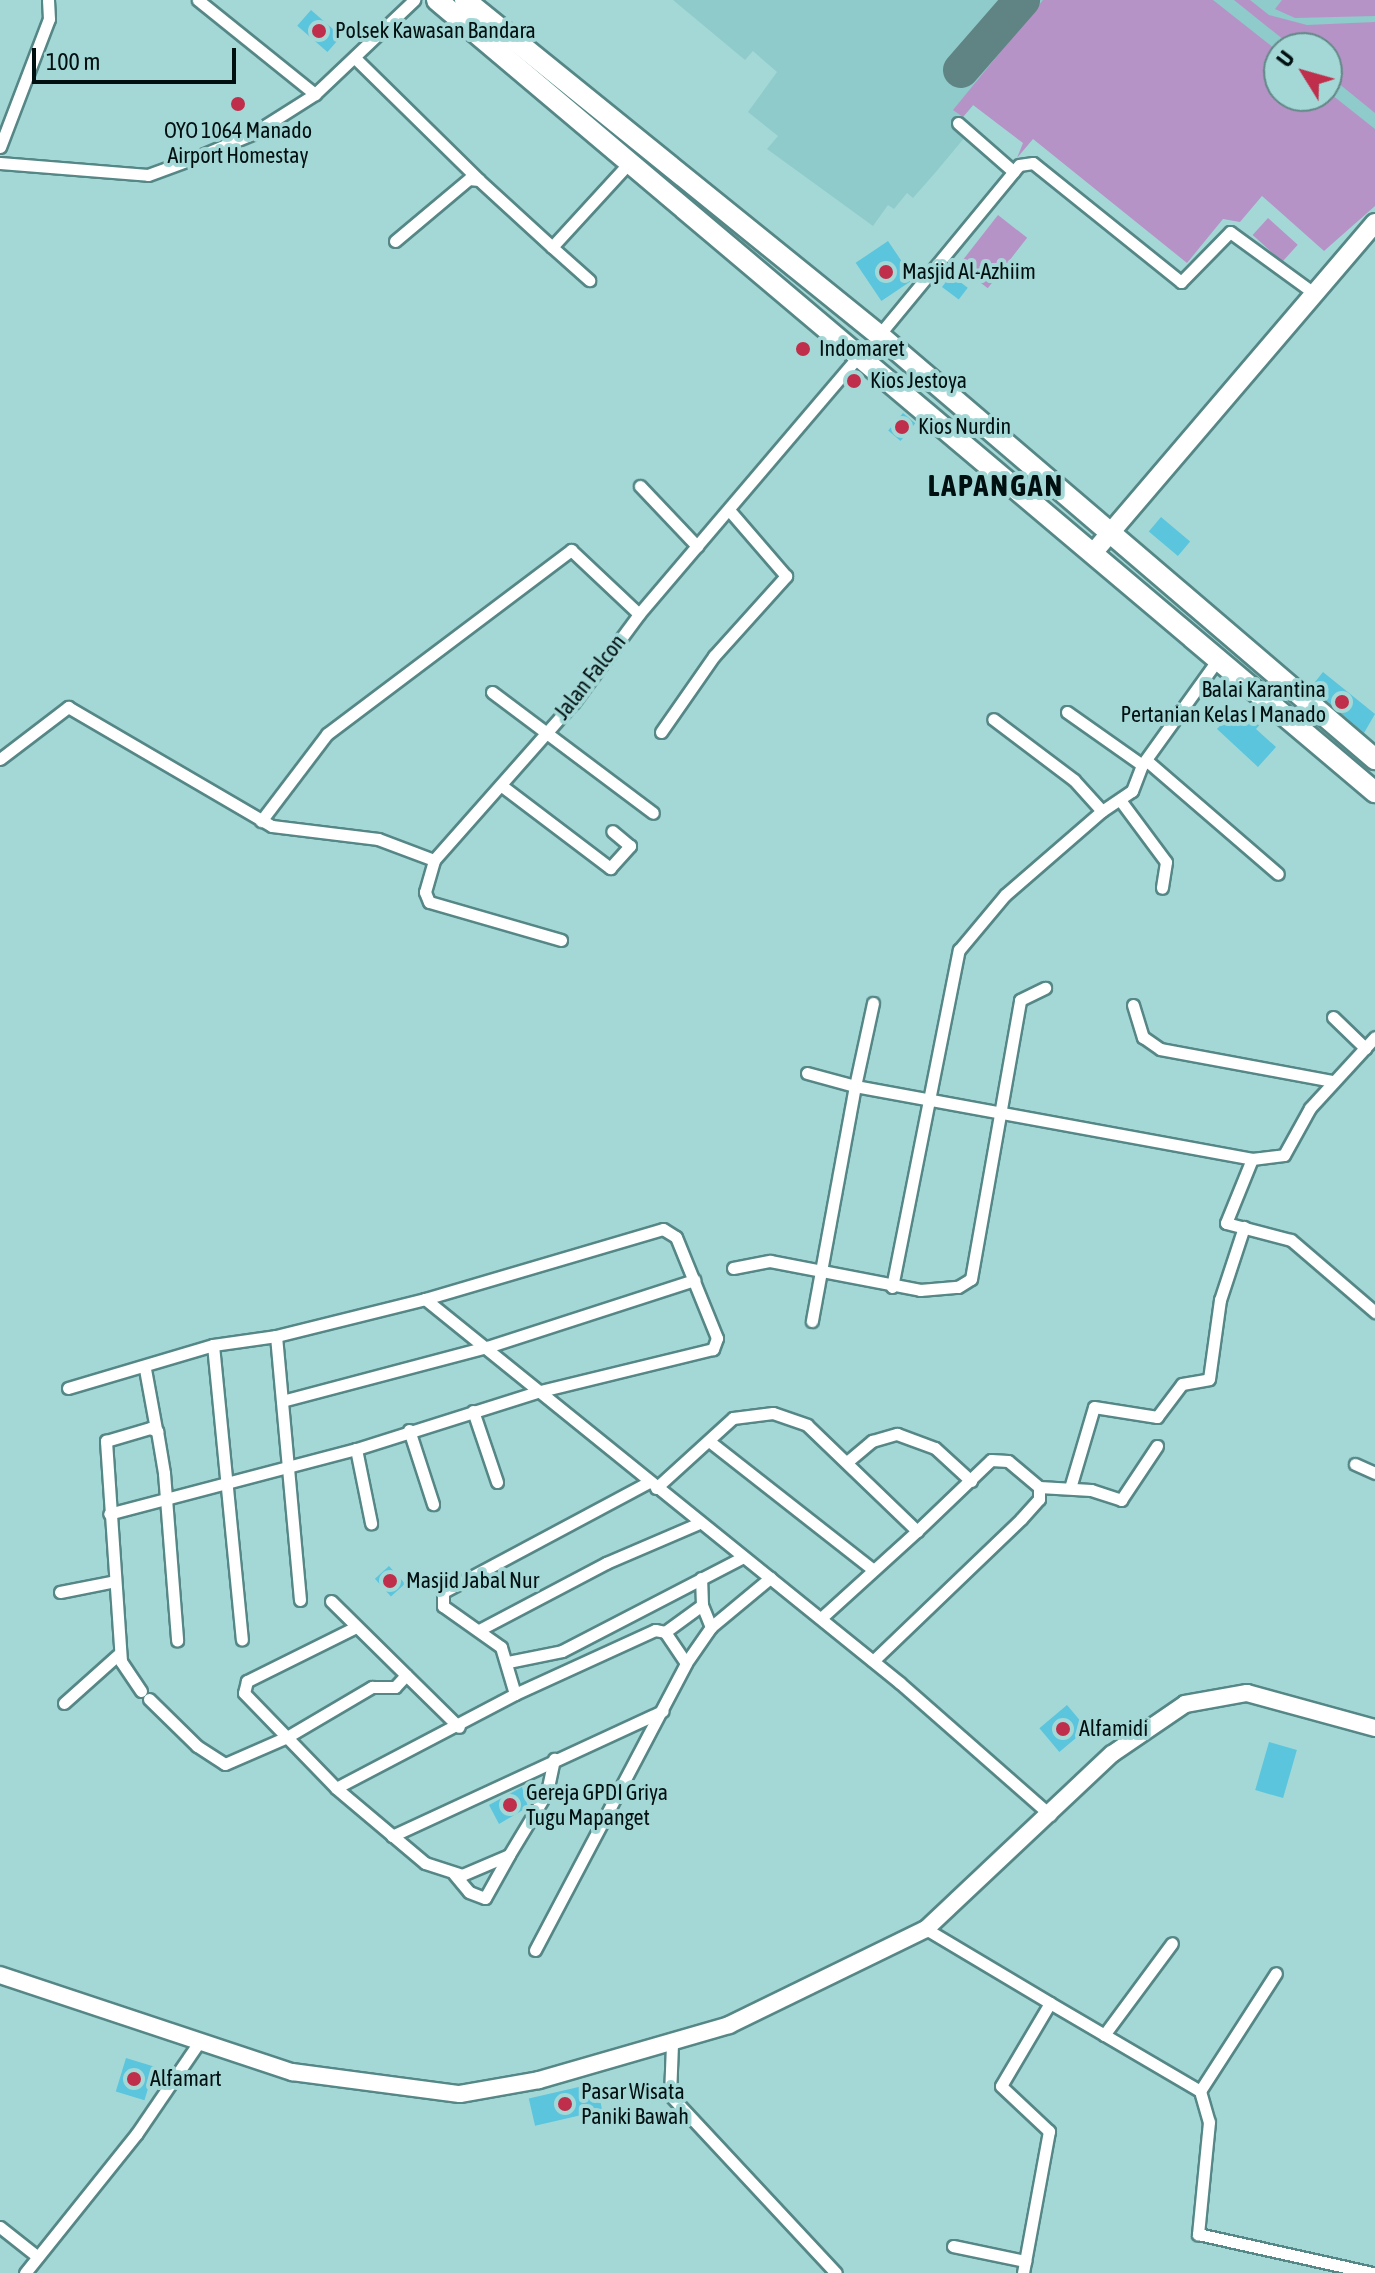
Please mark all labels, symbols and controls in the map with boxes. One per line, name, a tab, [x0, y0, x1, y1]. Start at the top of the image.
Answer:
place label: Polsek Kawasan Bandara	[335, 18, 536, 44]
marker: Polsek Kawasan Bandara	[310, 22, 328, 40]
scale bar	[36, 32, 240, 82]
north arrow	[1263, 32, 1343, 112]
text: U	[1271, 46, 1300, 72]
text: 100 m	[46, 48, 100, 75]
marker: OYO 1064 Manado Airport Homestay	[229, 95, 247, 113]
place label: OYO 1064 Manado Airport Homestay	[164, 117, 312, 168]
place label: Masjid Al-Azhiim	[902, 259, 1036, 285]
marker: Masjid Al-Azhiim	[877, 263, 895, 281]
place label: Indomaret	[819, 336, 905, 362]
marker: Indomaret	[794, 340, 812, 358]
place label: Kios Jestoya	[870, 368, 967, 394]
marker: Kios Jestoya	[845, 372, 863, 390]
place label: Kios Nurdin	[918, 414, 1011, 440]
marker: Kios Nurdin	[893, 418, 911, 436]
district label: LAPANGAN	[928, 467, 1064, 503]
street label: Jalan Falcon	[549, 629, 631, 725]
place label: Balai Karantina Pertanian Kelas I Manado	[1121, 676, 1326, 728]
marker: Balai Karantina Pertanian Kelas I Manado	[1333, 693, 1351, 711]
place label: Masjid Jabal Nur	[406, 1568, 539, 1594]
marker: Masjid Jabal Nur	[381, 1572, 399, 1590]
place label: Alfamidi	[1079, 1716, 1148, 1742]
marker: Alfamidi	[1054, 1720, 1072, 1738]
place label: Gereja GPDI Griya Tugu Mapanget	[526, 1779, 668, 1830]
marker: Gereja GPDI Griya Tugu Mapanget	[501, 1796, 519, 1814]
place label: Alfamart	[150, 2066, 222, 2092]
marker: Alfamart	[125, 2070, 143, 2088]
place label: Pasar Wisata Paniki Bawah	[581, 2078, 689, 2130]
marker: Pasar Wisata Paniki Bawah	[556, 2095, 574, 2113]

